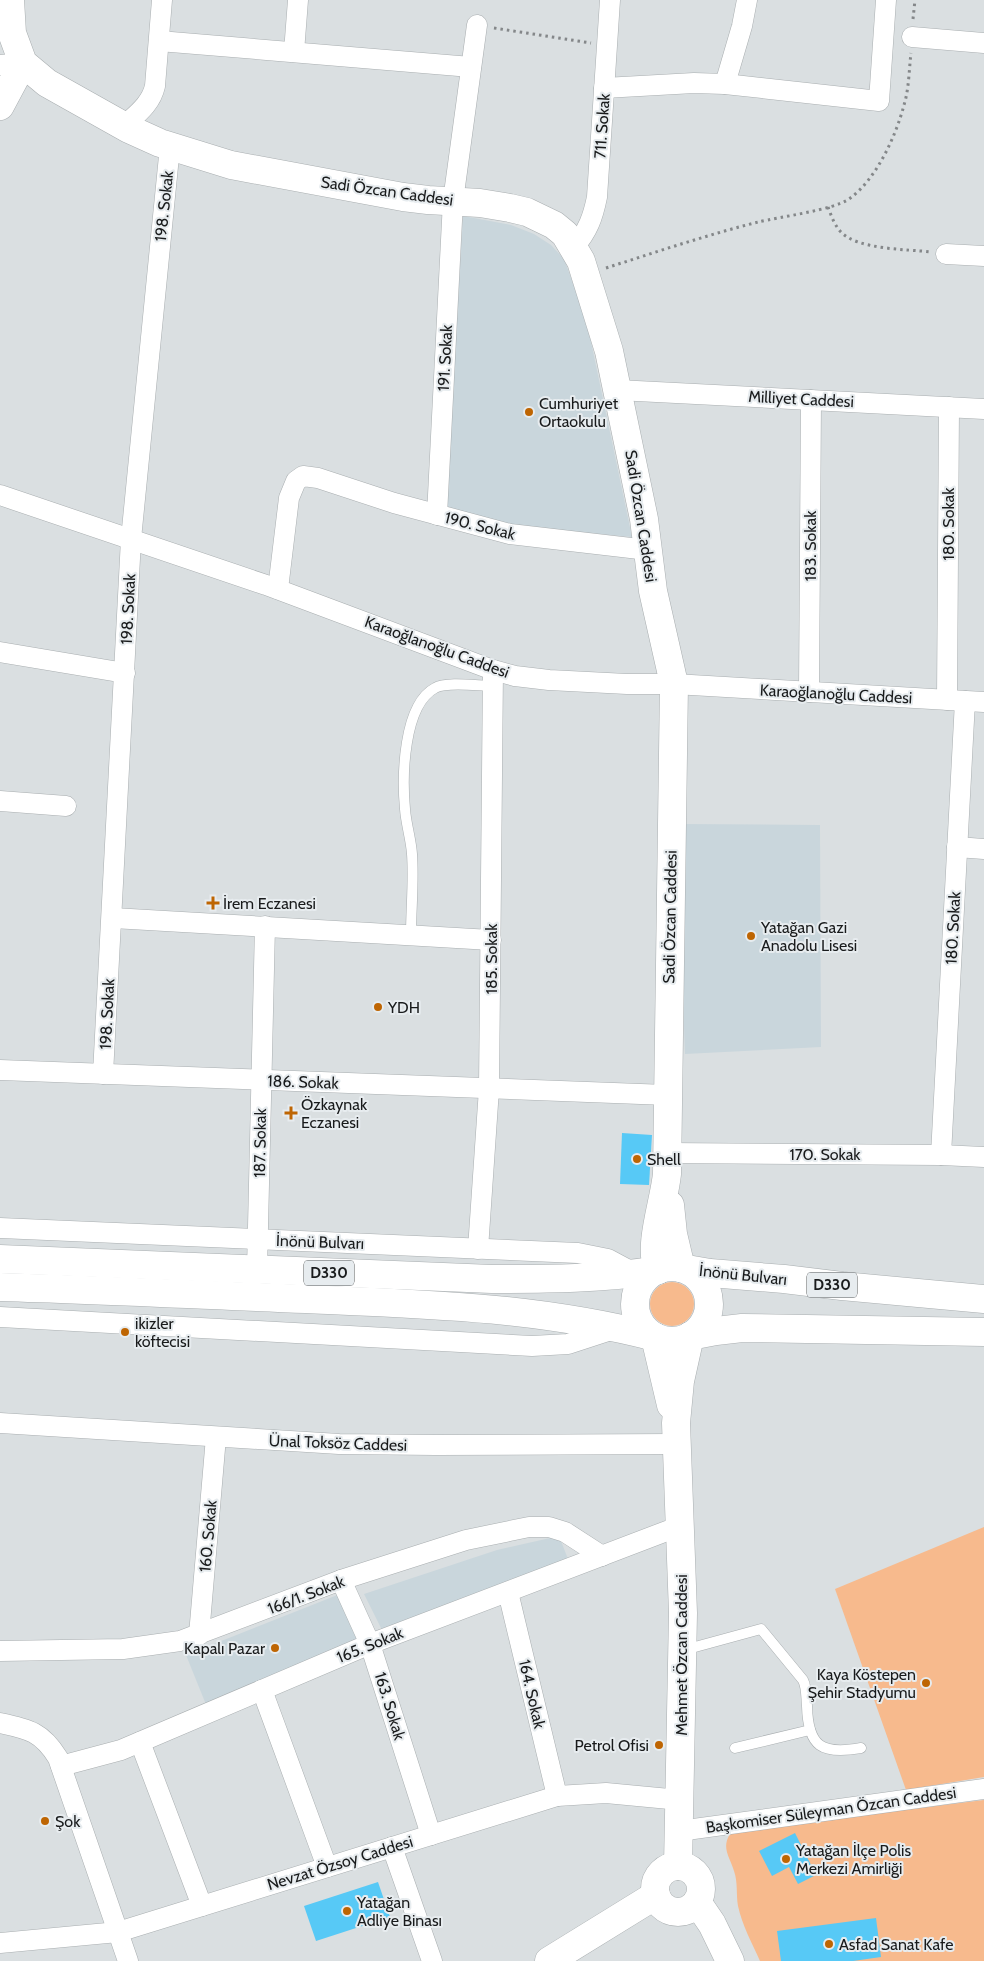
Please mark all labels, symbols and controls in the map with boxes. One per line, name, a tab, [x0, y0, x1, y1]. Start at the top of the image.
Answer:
street label: 711. Sokak	[590, 92, 614, 159]
street label: 198. Sokak	[151, 169, 177, 242]
street label: Sadi Özcan Caddesi	[320, 172, 454, 210]
street label: 191. Sokak	[434, 323, 456, 392]
street label: Milliyet Caddesi	[748, 387, 854, 411]
place label: Cumhuriyet Ortaokulu	[539, 394, 619, 431]
marker: Cumhuriyet Ortaokulu	[523, 406, 535, 418]
street label: Sadi Özcan Caddesi	[621, 449, 661, 583]
street label: 180. Sokak	[939, 487, 958, 560]
street label: 190. Sokak	[443, 508, 518, 544]
street label: 183. Sokak	[801, 510, 820, 581]
street label: 198. Sokak	[117, 572, 139, 645]
street label: Karaoğlanoğlu Caddesi	[362, 612, 512, 682]
street label: Karaoğlanoğlu Caddesi	[759, 681, 913, 707]
street label: Sadi Özcan Caddesi	[659, 850, 681, 984]
street label: 180. Sokak	[942, 890, 964, 965]
place label: İrem Eczanesi	[223, 894, 316, 913]
marker: İrem Eczanesi	[207, 897, 219, 909]
place label: Yatağan Gazi Anadolu Lisesi	[760, 918, 857, 955]
street label: 185. Sokak	[482, 923, 501, 994]
marker: Yatağan Gazi Anadolu Lisesi	[745, 930, 757, 942]
street label: 198. Sokak	[96, 977, 118, 1050]
place label: YDH	[387, 998, 420, 1017]
marker: YDH	[372, 1001, 384, 1013]
street label: 186. Sokak	[267, 1071, 340, 1093]
place label: Özkaynak Eczanesi	[301, 1095, 368, 1132]
street label: 187. Sokak	[250, 1107, 270, 1178]
marker: Özkaynak Eczanesi	[285, 1107, 297, 1119]
street label: 170. Sokak	[789, 1145, 861, 1164]
place label: Shell	[647, 1150, 681, 1169]
marker: Shell	[631, 1153, 643, 1165]
street label: İnönü Bulvarı	[276, 1231, 364, 1253]
road number: D330	[304, 1260, 354, 1286]
street label: İnönü Bulvarı	[698, 1261, 788, 1289]
road number: D330	[807, 1272, 857, 1298]
place label: ikizler köftecisi	[135, 1314, 190, 1351]
marker: ikizler köftecisi	[119, 1326, 131, 1338]
street label: Ünal Toksöz Caddesi	[268, 1431, 408, 1455]
street label: 160. Sokak	[195, 1498, 221, 1573]
street label: 166/1. Sokak	[265, 1571, 348, 1618]
street label: Mehmet Özcan Caddesi	[672, 1574, 691, 1736]
street label: 165. Sokak	[334, 1623, 407, 1667]
place label: Kapalı Pazar	[184, 1639, 266, 1658]
marker: Kapalı Pazar	[269, 1642, 281, 1654]
street label: 164. Sokak	[515, 1658, 549, 1731]
place label: Kaya Köstepen Şehir Stadyumu	[808, 1665, 916, 1702]
street label: 163. Sokak	[371, 1670, 410, 1743]
marker: Kaya Köstepen Şehir Stadyumu	[920, 1677, 932, 1689]
place label: Petrol Ofisi	[575, 1736, 649, 1755]
marker: Petrol Ofisi	[653, 1739, 665, 1751]
street label: Başkomiser Süleyman Özcan Caddesi	[705, 1783, 957, 1837]
place label: Şok	[55, 1812, 81, 1831]
marker: Şok	[39, 1815, 51, 1827]
street label: Nevzat Özsoy Caddesi	[265, 1832, 415, 1894]
place label: Yatağan İlçe Polis Merkezi Amirliği	[795, 1841, 911, 1878]
marker: Yatağan İlçe Polis Merkezi Amirliği	[780, 1853, 792, 1865]
place label: Yatağan Adliye Binası	[356, 1893, 442, 1930]
marker: Yatağan Adliye Binası	[341, 1905, 353, 1917]
place label: Asfad Sanat Kafe	[839, 1935, 953, 1954]
marker: Asfad Sanat Kafe	[823, 1938, 835, 1950]

